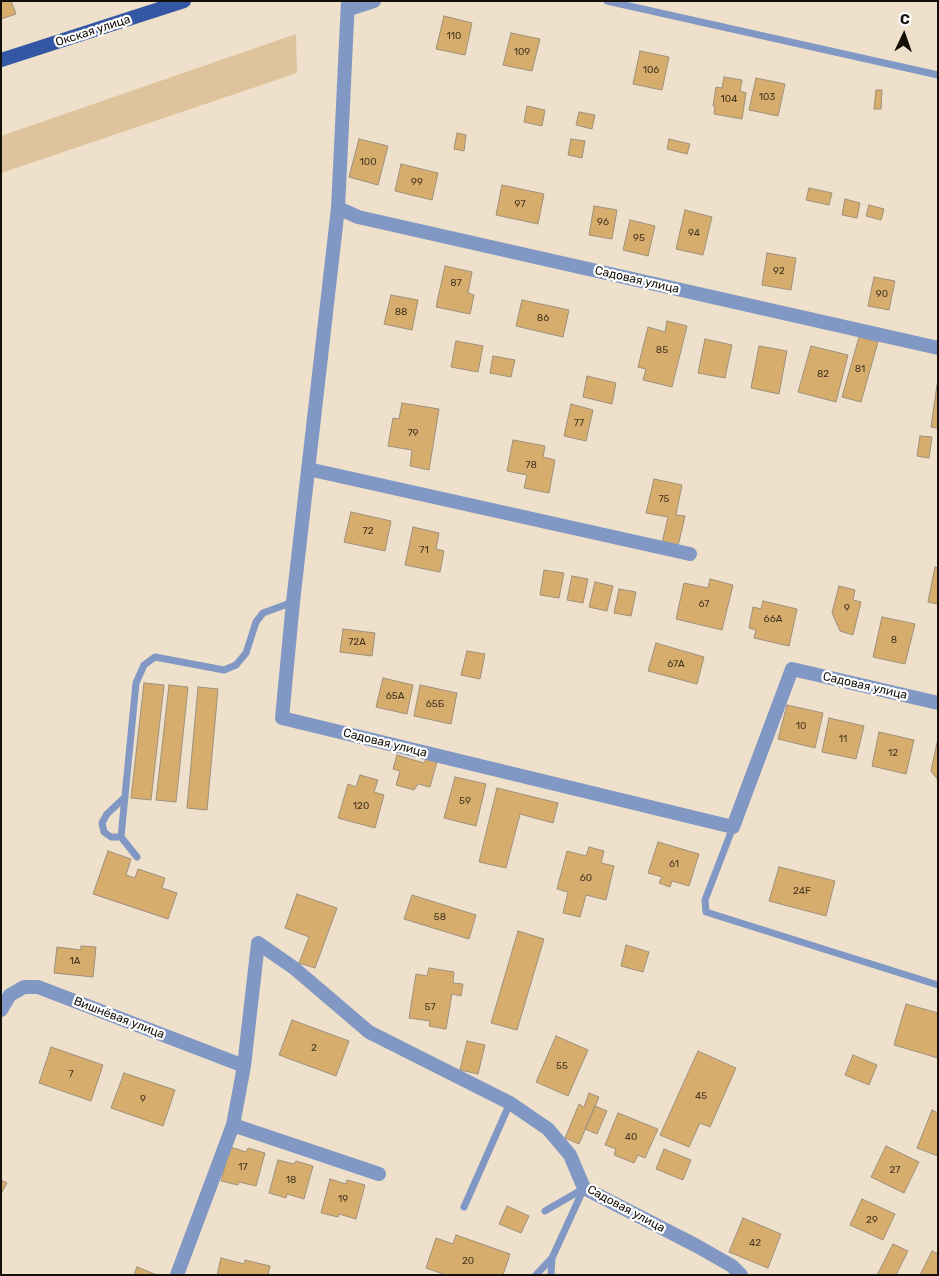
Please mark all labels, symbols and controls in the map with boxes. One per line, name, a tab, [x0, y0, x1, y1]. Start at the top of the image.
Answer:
north arrow	[879, 10, 929, 60]
text: С	[899, 11, 910, 28]
street label: Окская улица	[54, 12, 132, 50]
house number: 110	[447, 30, 461, 42]
house number: 109	[514, 46, 530, 58]
house number: 106	[643, 64, 659, 76]
house number: 103	[759, 91, 775, 103]
house number: 104	[721, 93, 737, 105]
house number: 100	[360, 156, 376, 168]
house number: 99	[411, 176, 423, 188]
house number: 97	[514, 198, 526, 210]
house number: 96	[597, 216, 609, 228]
house number: 94	[688, 227, 700, 239]
house number: 95	[633, 232, 645, 244]
street label: Садовая улица	[593, 263, 681, 297]
house number: 92	[773, 265, 785, 277]
house number: 87	[450, 277, 462, 289]
house number: 90	[876, 288, 888, 300]
house number: 88	[395, 306, 407, 318]
house number: 86	[537, 312, 549, 324]
house number: 85	[656, 344, 668, 356]
house number: 81	[855, 363, 865, 375]
house number: 82	[817, 368, 829, 380]
house number: 77	[574, 417, 584, 429]
house number: 79	[407, 427, 419, 439]
house number: 78	[525, 459, 537, 471]
house number: 75	[658, 493, 670, 505]
house number: 72	[363, 525, 373, 537]
house number: 71	[419, 544, 429, 556]
house number: 67	[699, 598, 709, 610]
house number: 9	[844, 602, 850, 614]
house number: 66А	[764, 613, 782, 625]
house number: 8	[891, 634, 897, 646]
house number: 72А	[348, 636, 366, 648]
house number: 67А	[667, 658, 685, 670]
street label: Садовая улица	[821, 669, 909, 703]
house number: 65А	[386, 690, 404, 702]
house number: 65Б	[426, 698, 444, 710]
house number: 10	[796, 720, 806, 732]
street label: Садовая улица	[342, 726, 428, 760]
house number: 11	[839, 733, 847, 745]
house number: 12	[888, 747, 898, 759]
house number: 59	[459, 795, 471, 807]
house number: 120	[353, 800, 369, 812]
house number: 61	[669, 858, 679, 870]
house number: 60	[580, 872, 592, 884]
house number: 24F	[793, 885, 811, 897]
house number: 58	[434, 911, 446, 923]
house number: 1А	[70, 955, 80, 967]
street label: Вишнёвая улица	[72, 994, 166, 1042]
house number: 57	[424, 1001, 436, 1013]
house number: 2	[311, 1042, 317, 1054]
house number: 55	[556, 1060, 568, 1072]
house number: 7	[68, 1068, 74, 1080]
house number: 45	[695, 1090, 707, 1102]
house number: 9	[140, 1093, 146, 1105]
house number: 40	[625, 1131, 637, 1143]
house number: 17	[238, 1161, 248, 1173]
house number: 27	[890, 1164, 900, 1176]
house number: 18	[286, 1174, 296, 1186]
street label: Садовая улица	[585, 1182, 667, 1236]
house number: 19	[338, 1193, 348, 1205]
house number: 29	[866, 1214, 878, 1226]
house number: 42	[749, 1237, 761, 1249]
house number: 20	[462, 1255, 474, 1267]

